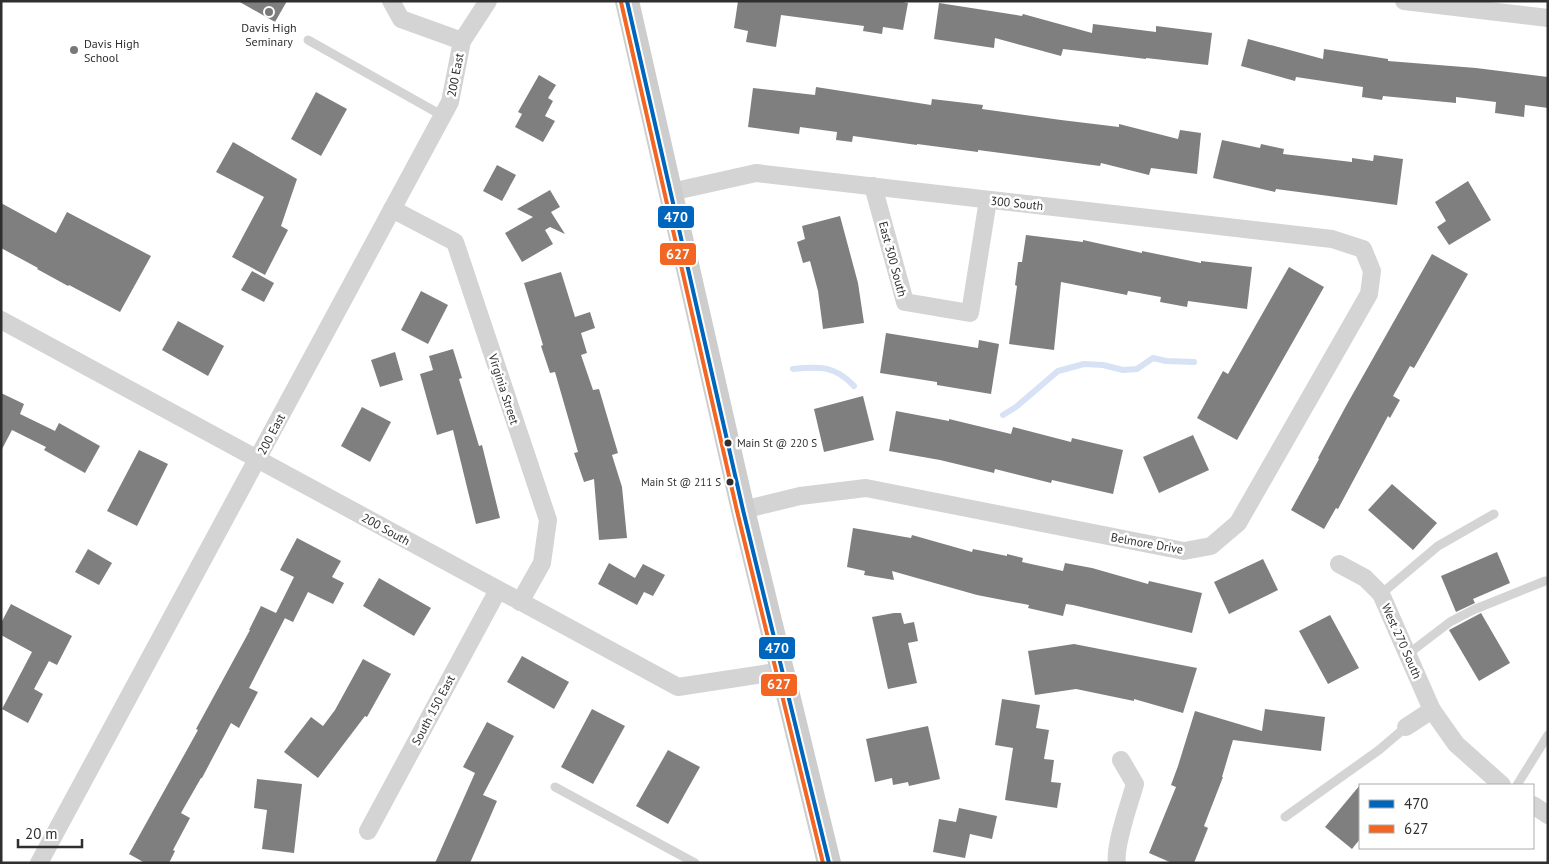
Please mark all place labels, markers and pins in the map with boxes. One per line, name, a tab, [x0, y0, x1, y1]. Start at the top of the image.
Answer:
marker: Davis High Seminary	[263, 6, 275, 18]
place label: Davis High Seminary	[241, 20, 297, 49]
place label: Davis High School	[84, 36, 139, 65]
marker: Davis High School	[68, 44, 80, 56]
place label: Main St @ 220 S	[737, 436, 817, 450]
marker: Main St @ 220 S	[723, 438, 733, 448]
place label: Main St @ 211 S	[641, 475, 721, 489]
marker: Main St @ 211 S	[725, 477, 735, 487]

